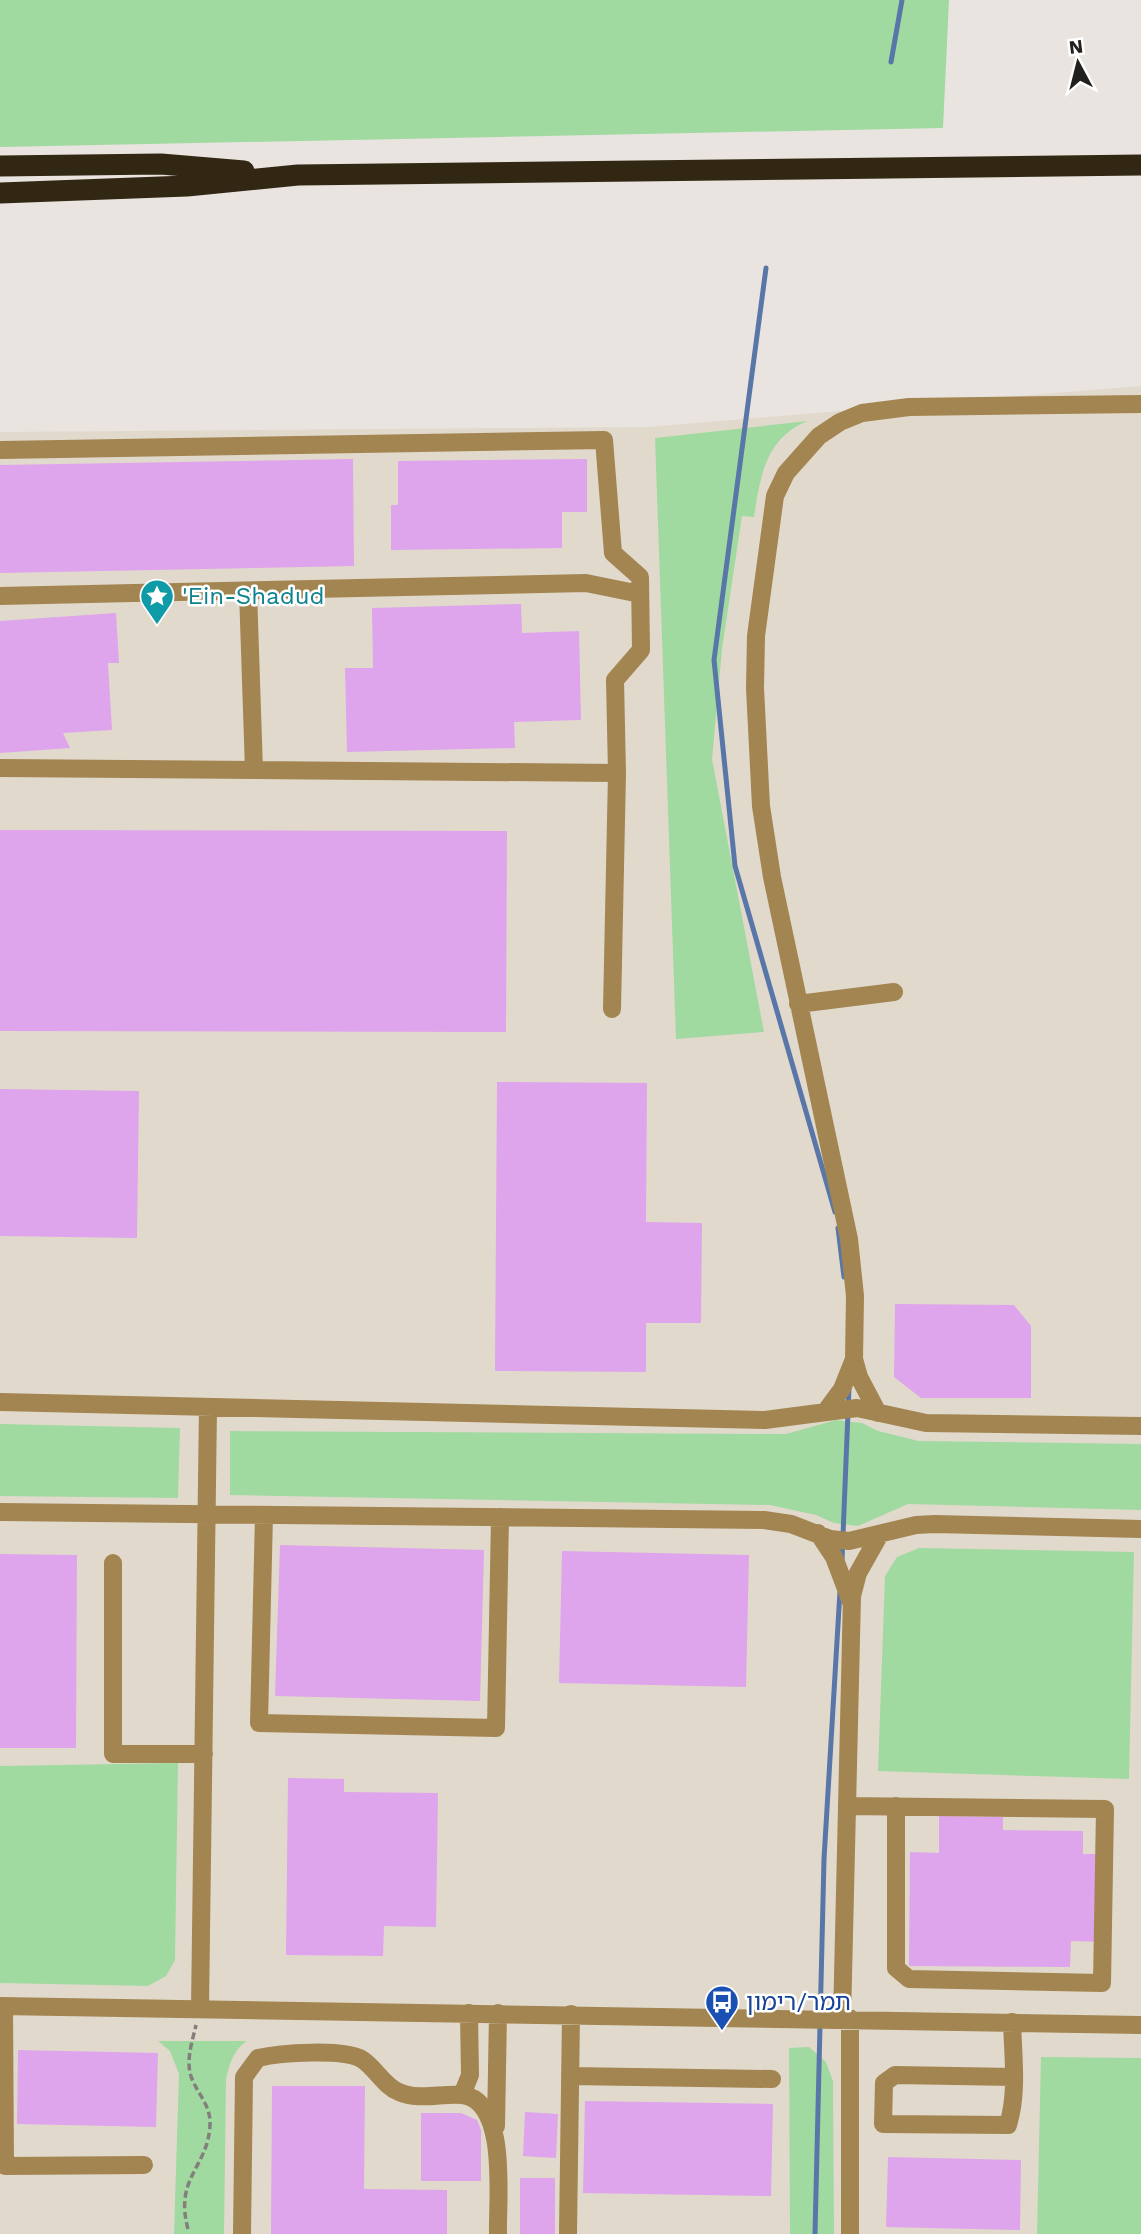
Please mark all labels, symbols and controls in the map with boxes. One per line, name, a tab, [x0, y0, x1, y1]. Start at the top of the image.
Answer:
north arrow	[1043, 28, 1113, 98]
text: N	[1068, 34, 1084, 59]
place icon: 'Ein-Shadud	[138, 577, 176, 626]
place label: 'Ein-Shadud	[182, 582, 325, 610]
bus stop icon: תמר/רימון	[703, 1983, 741, 2032]
place label: תמר/רימון	[746, 1988, 851, 2016]

